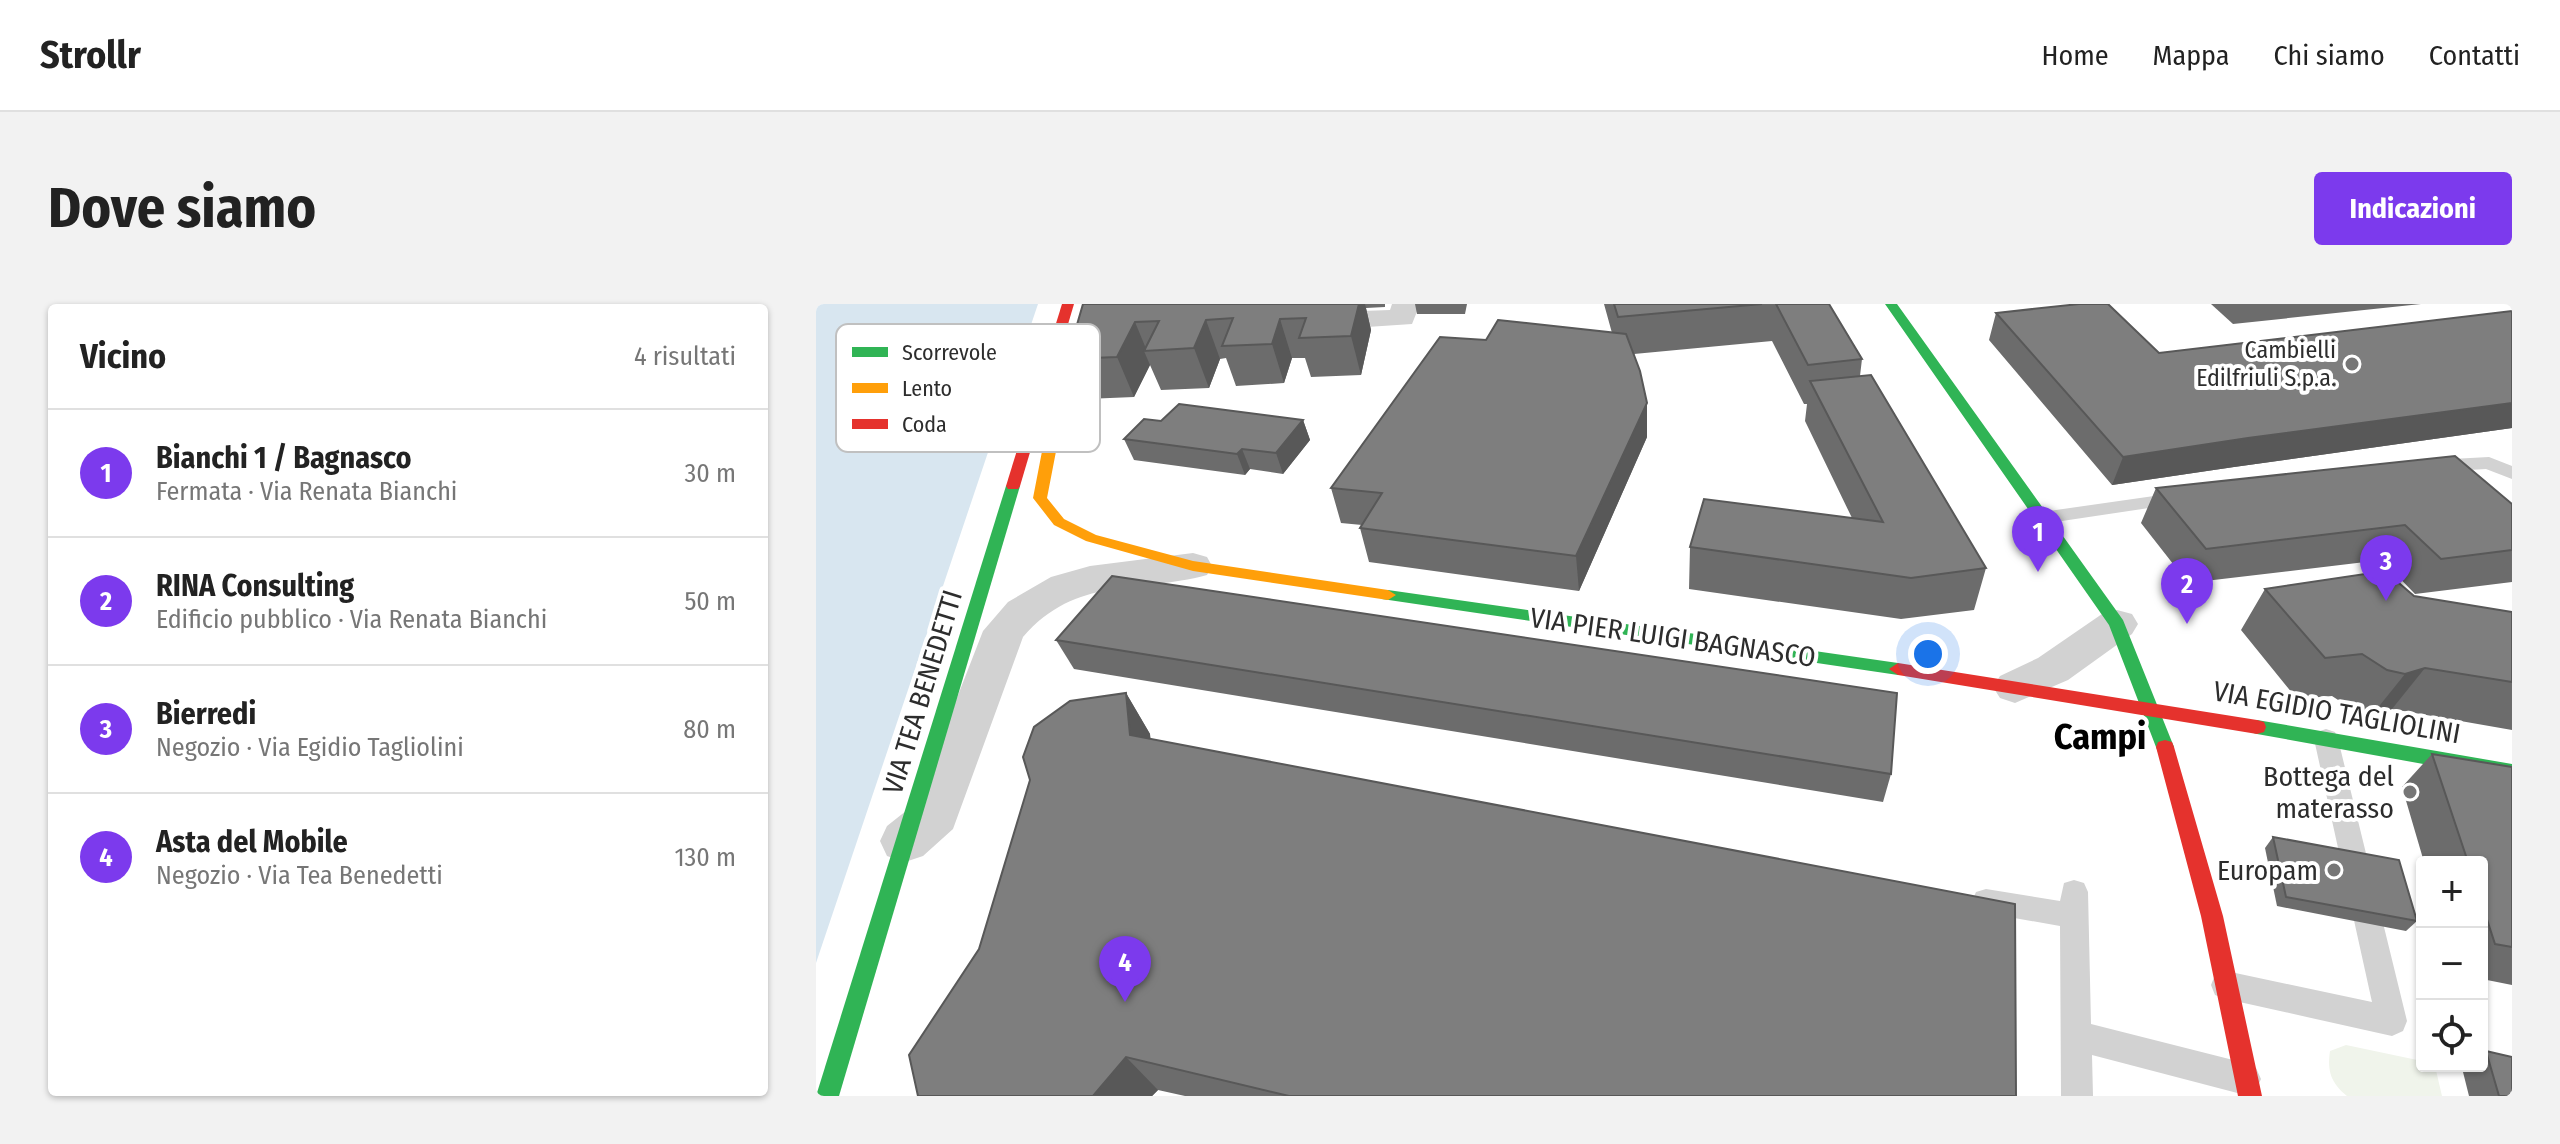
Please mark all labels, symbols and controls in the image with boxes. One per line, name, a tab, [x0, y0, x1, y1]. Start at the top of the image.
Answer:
text: Strollr	[40, 32, 141, 78]
text: Home	[2042, 39, 2109, 72]
text: Mappa	[2153, 39, 2229, 72]
text: Chi siamo	[2273, 39, 2385, 72]
text: Contatti	[2429, 39, 2520, 72]
button: Indicazioni	[2314, 172, 2512, 245]
text: Dove siamo	[48, 175, 316, 242]
legend	[836, 324, 1100, 452]
text: Vicino	[80, 336, 166, 377]
place label: Cambielli Edilfriuli S.p.a.	[2196, 336, 2336, 392]
text: Scorrevole	[902, 339, 997, 366]
text: 4 risultati	[634, 341, 736, 372]
marker: Cambielli Edilfriuli S.p.a.	[2343, 355, 2361, 373]
text: Lento	[902, 375, 952, 402]
text: Coda	[902, 411, 947, 438]
text: Bianchi 1 / Bagnasco	[156, 440, 412, 476]
text: 1	[101, 458, 112, 489]
text: 30 m	[685, 458, 736, 489]
text: Fermata · Via Renata Bianchi	[156, 476, 457, 507]
pin: 1	[2012, 506, 2064, 572]
pin: 3	[2360, 535, 2412, 601]
pin: 2	[2161, 558, 2213, 624]
text: RINA Consulting	[156, 568, 354, 604]
text: 2	[100, 586, 112, 617]
text: 50 m	[684, 586, 736, 617]
street label: VIA TEA BENEDETTI	[876, 586, 969, 798]
street label: VIA PIER LUIGI BAGNASCO	[1528, 601, 1818, 674]
text: Edificio pubblico · Via Renata Bianchi	[156, 604, 547, 635]
your location	[1908, 634, 1948, 674]
street label: VIA EGIDIO TAGLIOLINI	[2211, 675, 2463, 750]
text: Bierredi	[156, 696, 256, 732]
text: 3	[100, 714, 112, 745]
text: 80 m	[683, 714, 736, 745]
district label: Campi	[2054, 715, 2146, 759]
text: Negozio · Via Egidio Tagliolini	[156, 732, 464, 763]
place label: Bottega del materasso	[2263, 760, 2394, 825]
marker: Bottega del materasso	[2401, 783, 2419, 801]
text: Asta del Mobile	[156, 824, 348, 860]
text: 4	[99, 842, 113, 873]
text: 130 m	[674, 842, 736, 873]
place label: Europam	[2217, 854, 2318, 887]
map controls	[2416, 856, 2488, 1072]
button: +	[2416, 856, 2488, 928]
text: Negozio · Via Tea Benedetti	[156, 860, 443, 891]
marker: Europam	[2325, 861, 2343, 879]
button: −	[2416, 928, 2488, 1000]
pin: 4	[1099, 936, 1151, 1002]
button: locate	[2416, 1000, 2488, 1072]

